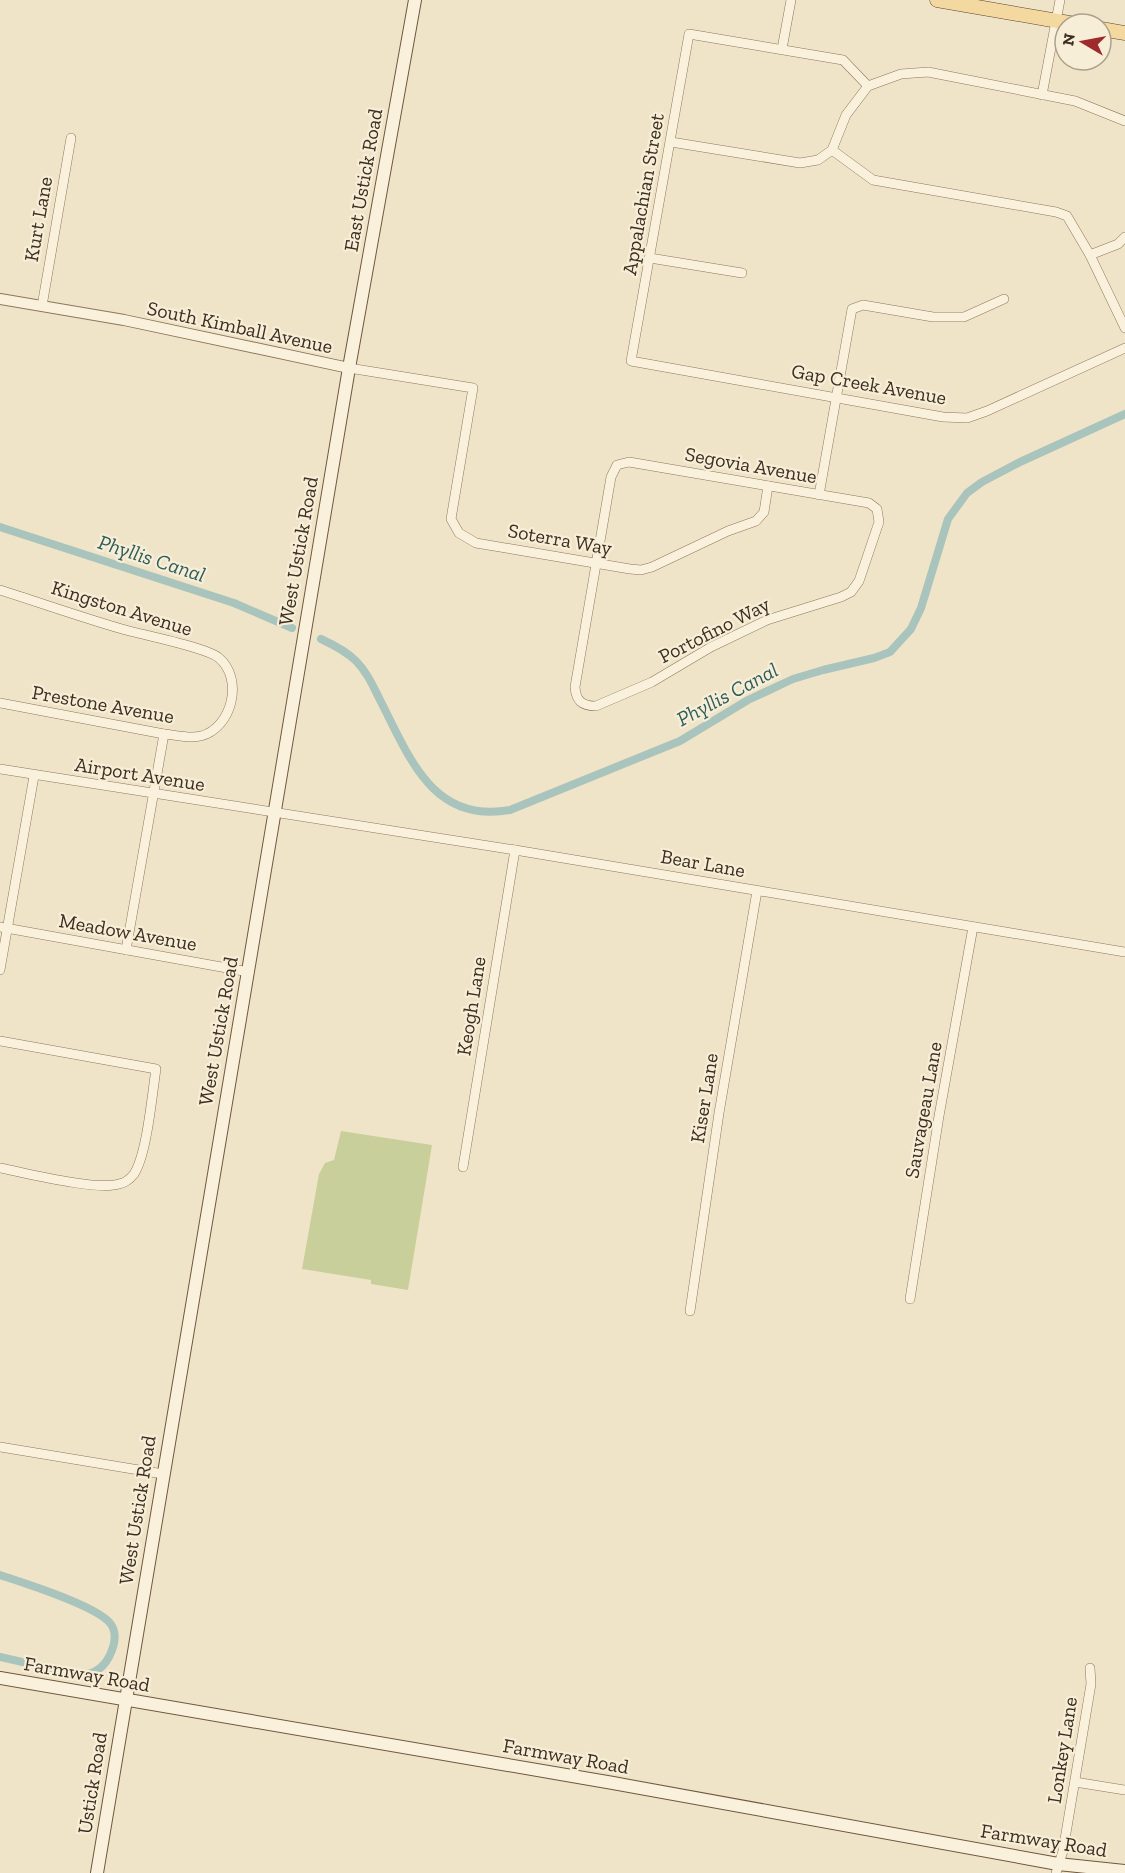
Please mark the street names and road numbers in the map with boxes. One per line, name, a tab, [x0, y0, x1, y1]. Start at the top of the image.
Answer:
street label: East Ustick Road	[339, 107, 387, 253]
street label: Appalachian Street	[617, 111, 669, 277]
street label: Kurt Lane	[19, 175, 57, 263]
street label: South Kimball Avenue	[145, 296, 335, 358]
street label: Gap Creek Avenue	[790, 359, 948, 409]
street label: Segovia Avenue	[683, 442, 819, 488]
street label: West Ustick Road	[273, 475, 323, 627]
street label: Soterra Way	[506, 518, 615, 560]
street label: Kingston Avenue	[49, 575, 195, 641]
street label: Portofino Way	[654, 591, 774, 668]
street label: Prestone Avenue	[30, 680, 176, 728]
street label: Airport Avenue	[73, 752, 207, 796]
street label: Bear Lane	[659, 844, 747, 882]
street label: Meadow Avenue	[57, 908, 199, 956]
street label: West Ustick Road	[193, 955, 243, 1107]
street label: Keogh Lane	[451, 955, 491, 1057]
street label: Sauvageau Lane	[899, 1040, 947, 1180]
street label: Kiser Lane	[685, 1051, 723, 1145]
street label: West Ustick Road	[113, 1434, 161, 1586]
street label: Farmway Road	[22, 1651, 152, 1697]
street label: Lonkey Lane	[1042, 1695, 1082, 1805]
street label: Ustick Road	[72, 1730, 112, 1836]
street label: Farmway Road	[501, 1733, 631, 1779]
street label: Farmway Road	[979, 1818, 1109, 1862]

